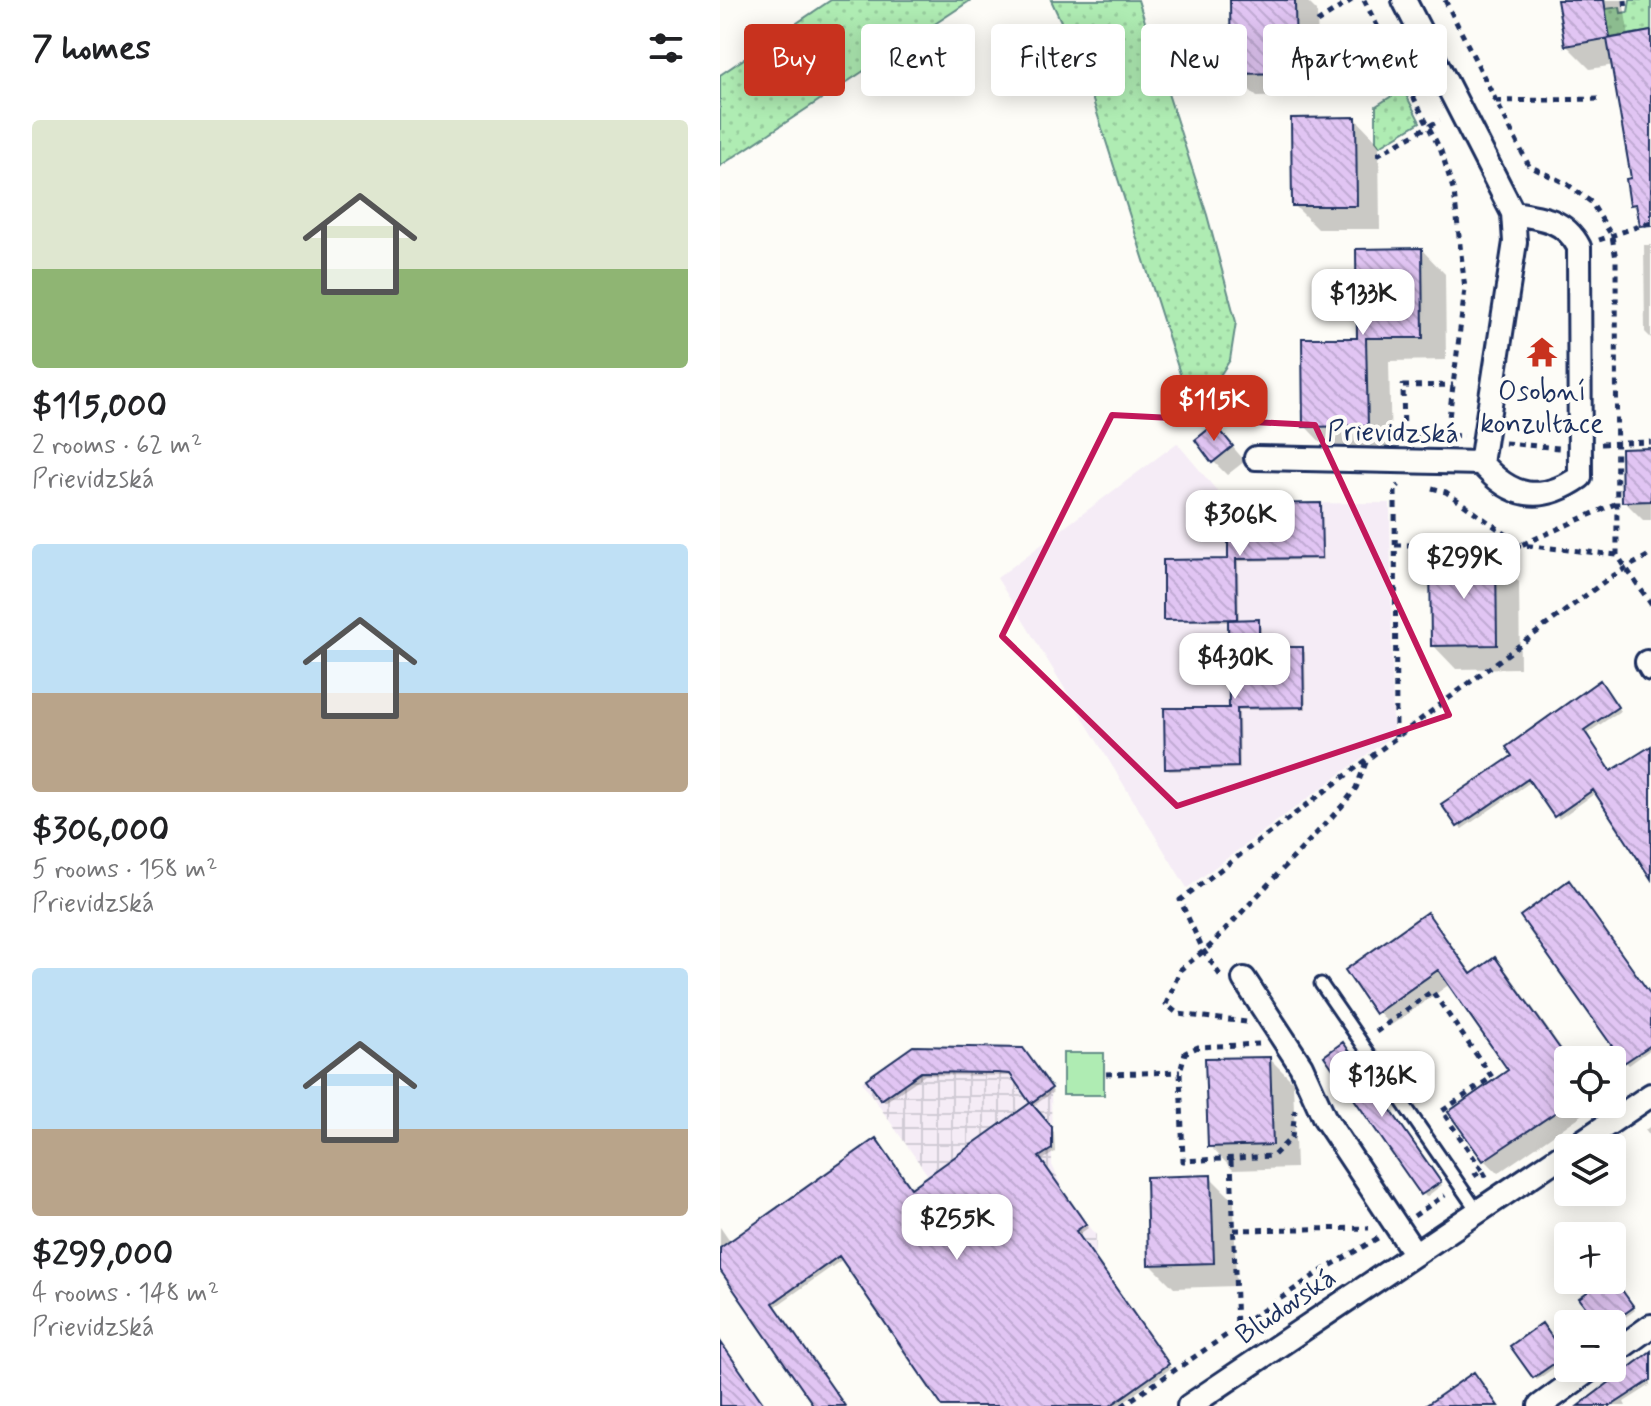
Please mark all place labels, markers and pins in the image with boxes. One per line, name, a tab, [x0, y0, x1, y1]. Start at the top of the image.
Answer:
pin: $133K	[1307, 269, 1419, 337]
temple icon: Osobní konzultace	[1525, 335, 1559, 369]
place label: Osobní konzultace	[1480, 374, 1604, 443]
pin: $115K	[1158, 375, 1270, 443]
pin: $306K	[1184, 490, 1296, 558]
pin: $299K	[1408, 533, 1520, 601]
pin: $430K	[1179, 633, 1291, 701]
pin: $136K	[1326, 1051, 1438, 1119]
pin: $255K	[901, 1194, 1013, 1262]

